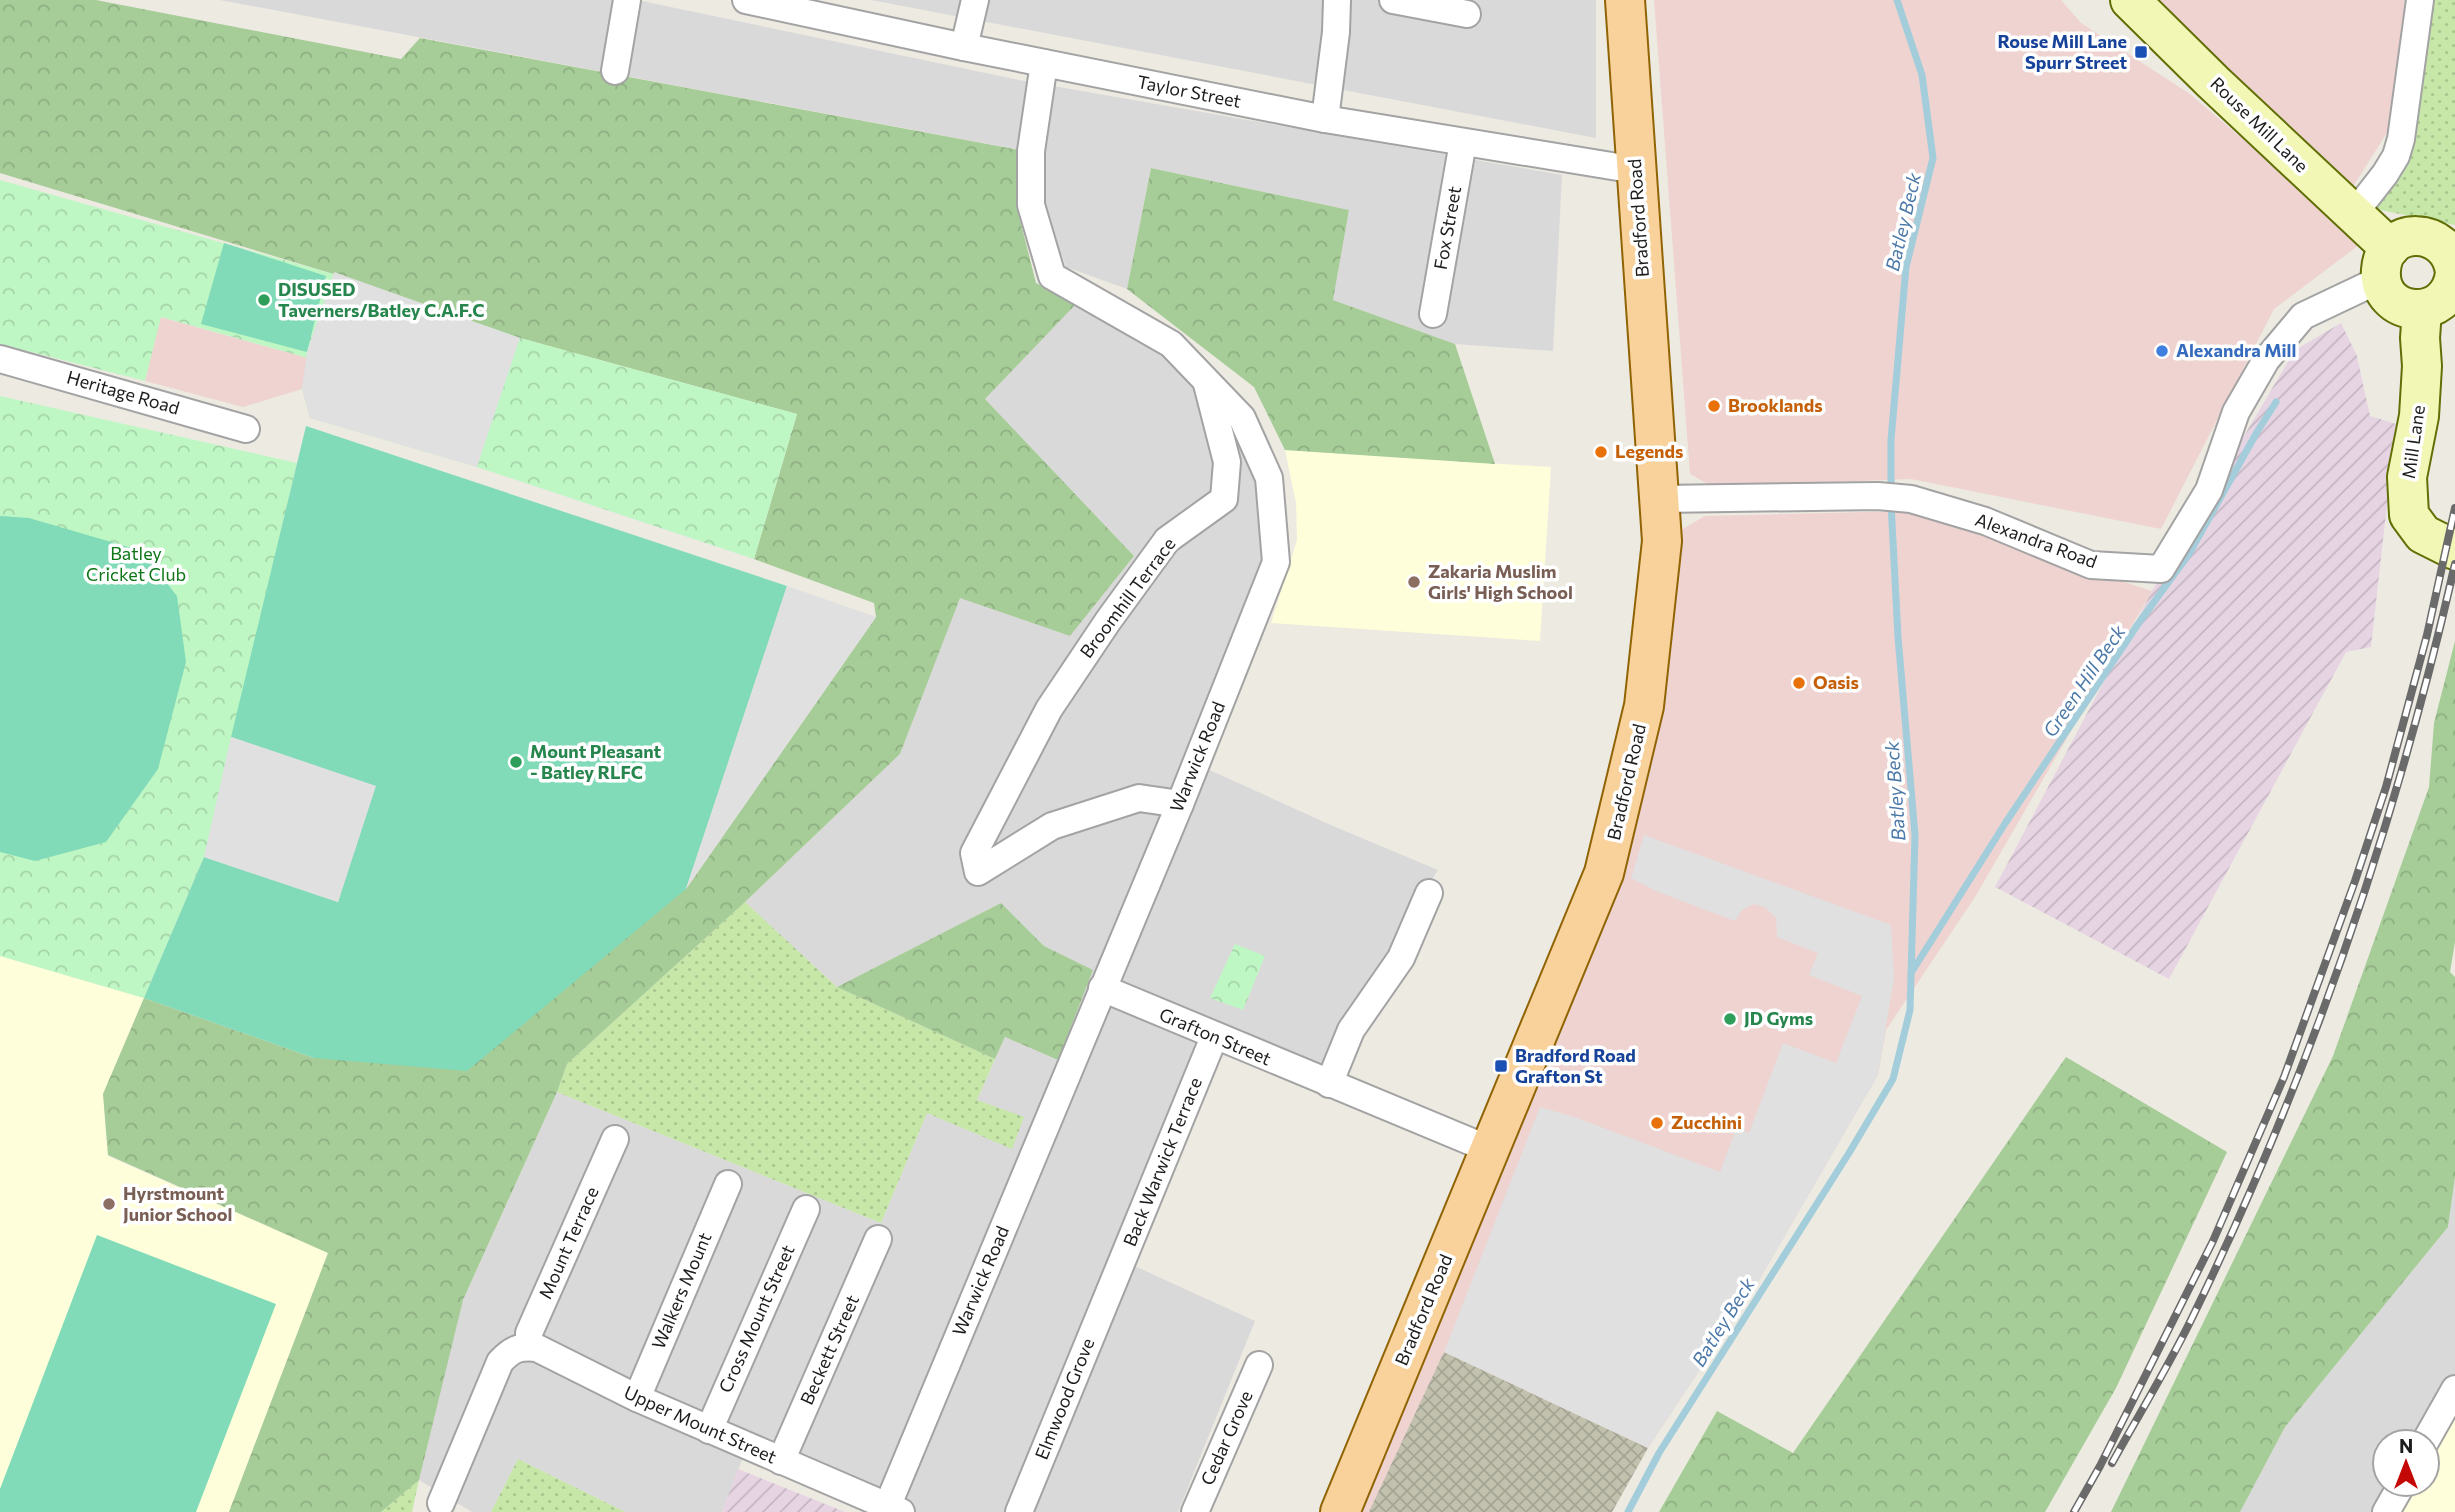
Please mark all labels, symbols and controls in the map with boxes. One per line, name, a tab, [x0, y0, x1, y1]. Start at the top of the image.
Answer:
place label: Rouse Mill Lane Spurr Street	[1997, 30, 2127, 73]
marker: Rouse Mill Lane Spurr Street	[2133, 44, 2149, 60]
street label: Taylor Street	[1135, 70, 1243, 112]
street label: Rouse Mill Lane	[2206, 72, 2313, 176]
street label: Bradford Road	[1623, 158, 1653, 278]
water label: Batley Beck	[1880, 170, 1925, 273]
street label: Fox Street	[1429, 184, 1465, 271]
place label: DISUSED Taverners/Batley C.A.F.C	[278, 278, 485, 321]
marker: DISUSED Taverners/Batley C.A.F.C	[256, 292, 272, 308]
place label: Alexandra Mill	[2176, 339, 2296, 361]
marker: Alexandra Mill	[2154, 343, 2170, 359]
street label: Heritage Road	[64, 365, 182, 419]
place label: Brooklands	[1728, 394, 1823, 416]
marker: Brooklands	[1706, 398, 1722, 414]
street label: Mill Lane	[2397, 404, 2429, 480]
place label: Legends	[1615, 440, 1683, 462]
marker: Legends	[1593, 444, 1609, 460]
street label: Alexandra Road	[1972, 508, 2100, 572]
street label: Broomhill Terrace	[1075, 533, 1180, 662]
park label: Batley Cricket Club	[86, 542, 186, 585]
place label: Zakaria Muslim Girls' High School	[1428, 560, 1573, 603]
marker: Zakaria Muslim Girls' High School	[1406, 574, 1422, 590]
water label: Green Hill Beck	[2038, 620, 2130, 741]
place label: Oasis	[1813, 671, 1859, 693]
marker: Oasis	[1791, 675, 1807, 691]
street label: Warwick Road	[1165, 698, 1229, 815]
street label: Bradford Road	[1602, 722, 1650, 842]
place label: Mount Pleasant - Batley RLFC	[530, 740, 662, 783]
water label: Batley Beck	[1879, 740, 1909, 842]
marker: Mount Pleasant - Batley RLFC	[508, 754, 524, 770]
street label: Grafton Street	[1156, 1003, 1275, 1070]
place label: JD Gyms	[1744, 1007, 1813, 1029]
marker: JD Gyms	[1722, 1011, 1738, 1027]
place label: Bradford Road Grafton St	[1515, 1044, 1636, 1087]
marker: Bradford Road Grafton St	[1493, 1058, 1509, 1074]
street label: Back Warwick Terrace	[1118, 1074, 1206, 1249]
place label: Zucchini	[1671, 1111, 1742, 1133]
marker: Zucchini	[1649, 1115, 1665, 1131]
place label: Hyrstmount Junior School	[123, 1182, 232, 1225]
street label: Mount Terrace	[533, 1183, 603, 1302]
marker: Hyrstmount Junior School	[101, 1196, 117, 1212]
street label: Warwick Road	[947, 1222, 1013, 1339]
street label: Walkers Mount	[647, 1229, 716, 1352]
street label: Cross Mount Street	[714, 1241, 799, 1396]
street label: Bradford Road	[1390, 1251, 1456, 1369]
water label: Batley Beck	[1686, 1273, 1759, 1370]
street label: Beckett Street	[795, 1291, 863, 1408]
street label: Elmwood Grove	[1030, 1335, 1098, 1463]
street label: Upper Mount Street	[621, 1381, 780, 1468]
street label: Cedar Grove	[1195, 1387, 1257, 1488]
north arrow	[2371, 1428, 2441, 1498]
text: N	[2399, 1434, 2413, 1457]

